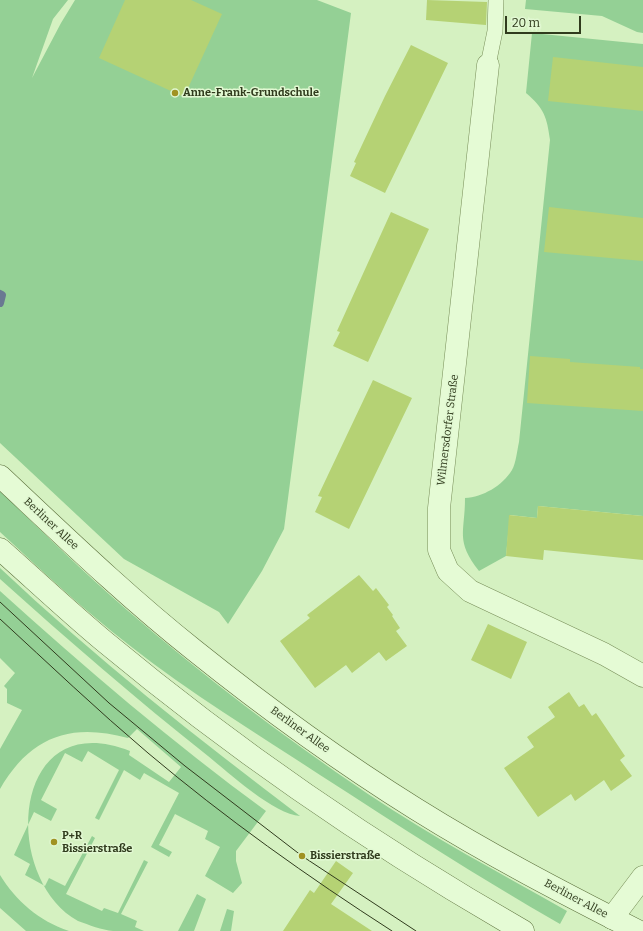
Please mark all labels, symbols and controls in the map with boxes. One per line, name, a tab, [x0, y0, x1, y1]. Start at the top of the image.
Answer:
scale bar	[507, 8, 583, 34]
text: 20 m	[512, 16, 540, 30]
place label: Anne-Frank-Grundschule	[183, 86, 319, 100]
marker: Anne-Frank-Grundschule	[170, 88, 180, 98]
street label: Wilmersdorfer Straße	[435, 374, 461, 486]
street label: Berliner Allee	[21, 495, 81, 553]
street label: Berliner Allee	[268, 704, 332, 756]
place label: P+R Bissierstraße	[62, 829, 132, 855]
marker: P+R Bissierstraße	[49, 837, 59, 847]
place label: Bissierstraße	[310, 849, 380, 863]
marker: Bissierstraße	[297, 851, 307, 861]
street label: Berliner Allee	[542, 877, 610, 921]

